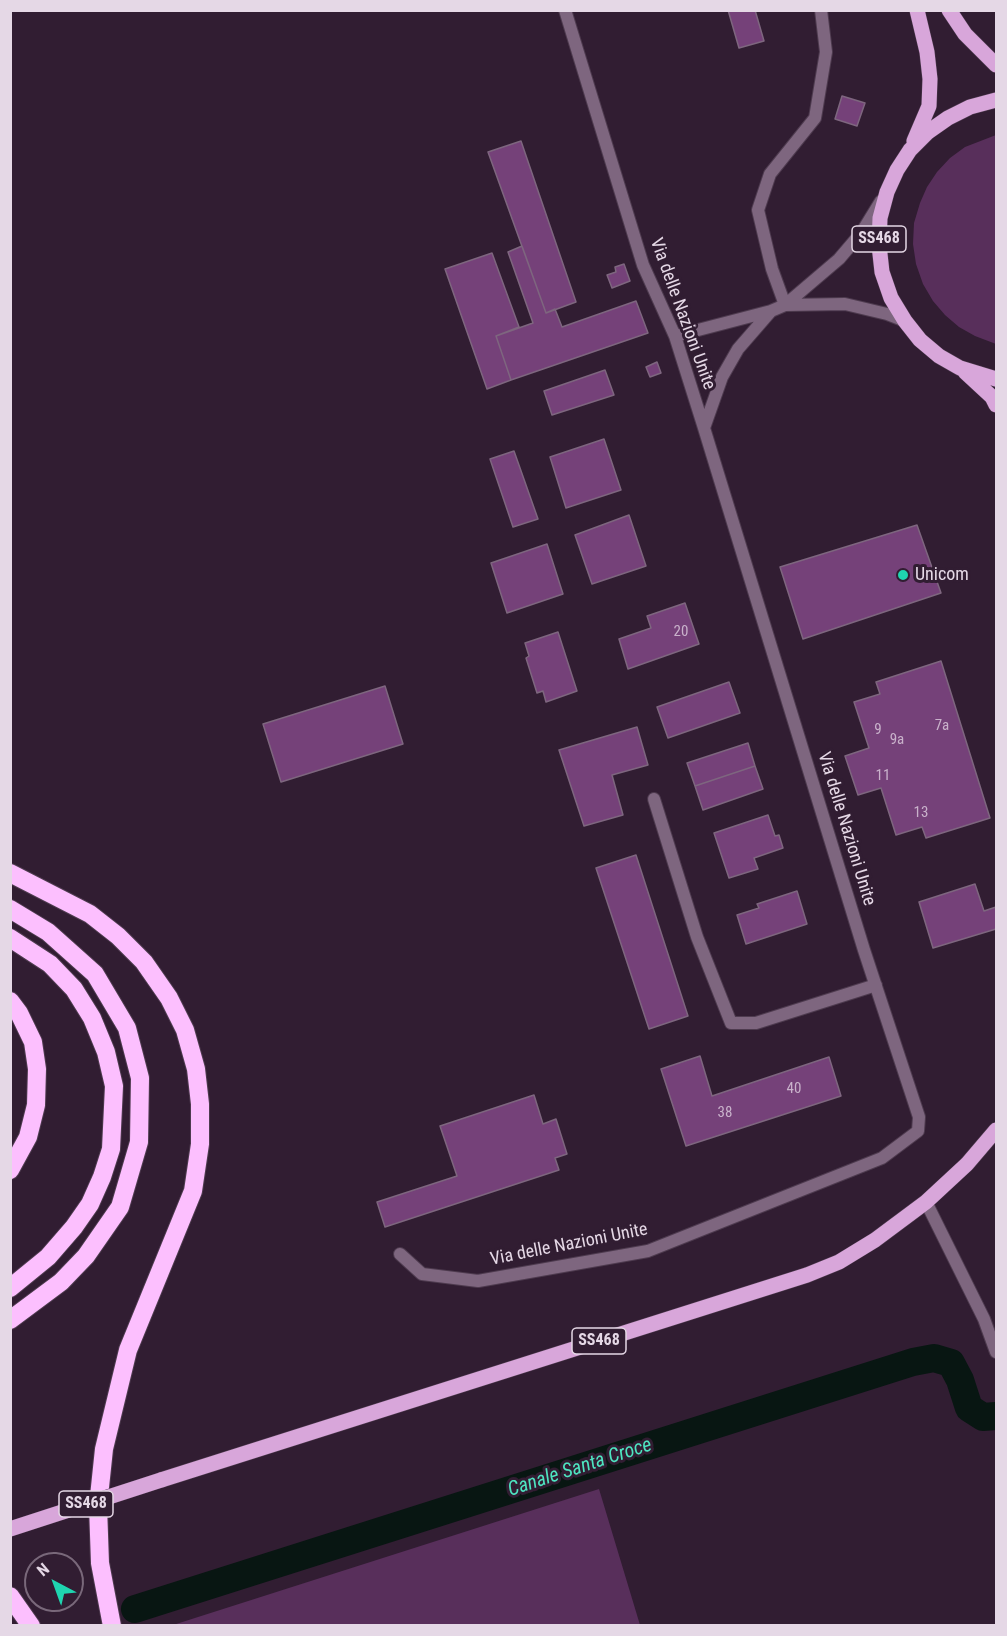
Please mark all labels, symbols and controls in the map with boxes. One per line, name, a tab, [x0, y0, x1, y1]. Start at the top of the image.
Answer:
road number: SS468	[852, 226, 906, 252]
street label: Via delle Nazioni Unite	[645, 235, 719, 393]
place label: Unicom	[915, 564, 969, 586]
marker: Unicom	[896, 568, 910, 582]
house number: 20	[674, 623, 688, 641]
house number: 7a	[935, 717, 949, 735]
house number: 9	[874, 721, 882, 739]
house number: 9a	[890, 731, 904, 749]
street label: Via delle Nazioni Unite	[812, 749, 880, 909]
house number: 11	[876, 767, 890, 785]
house number: 13	[914, 804, 928, 822]
house number: 40	[787, 1080, 801, 1098]
house number: 38	[718, 1104, 732, 1122]
street label: Via delle Nazioni Unite	[489, 1219, 649, 1271]
road number: SS468	[572, 1328, 626, 1354]
water label: Canale Santa Croce	[505, 1433, 655, 1503]
road number: SS468	[59, 1491, 113, 1517]
north arrow	[24, 1552, 84, 1612]
text: N	[33, 1559, 53, 1580]

